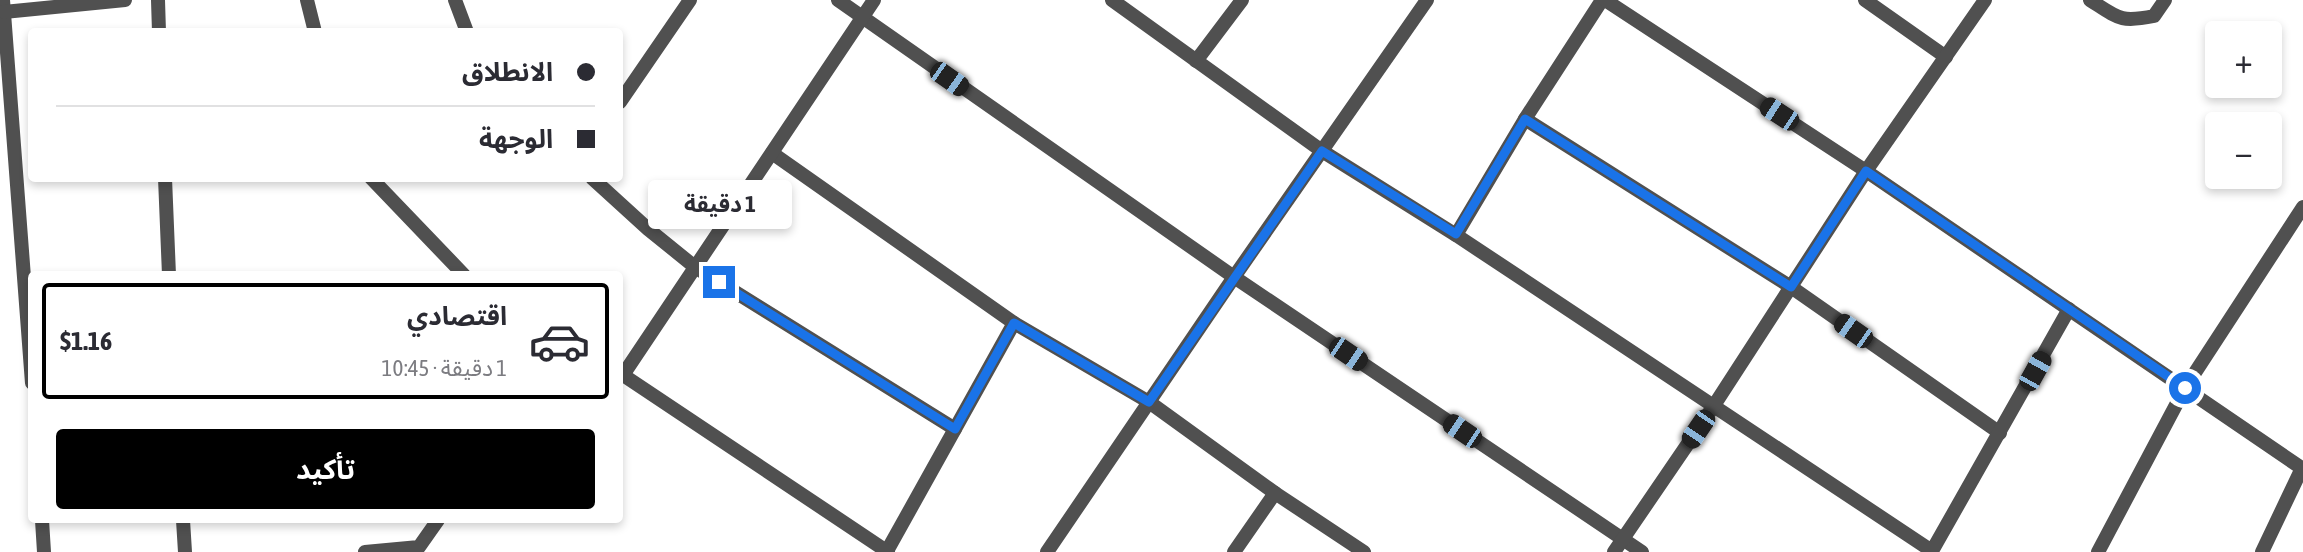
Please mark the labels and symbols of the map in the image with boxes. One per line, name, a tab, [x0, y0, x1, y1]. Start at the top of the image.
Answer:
car	[926, 58, 973, 100]
car	[1756, 94, 1803, 134]
callout: 1 دقيقة	[647, 180, 791, 230]
route end	[703, 266, 735, 298]
car	[1830, 310, 1877, 352]
car	[1325, 334, 1372, 374]
car	[2016, 348, 2055, 394]
route start	[2169, 372, 2201, 404]
car	[1678, 406, 1719, 452]
car	[1439, 411, 1486, 451]

